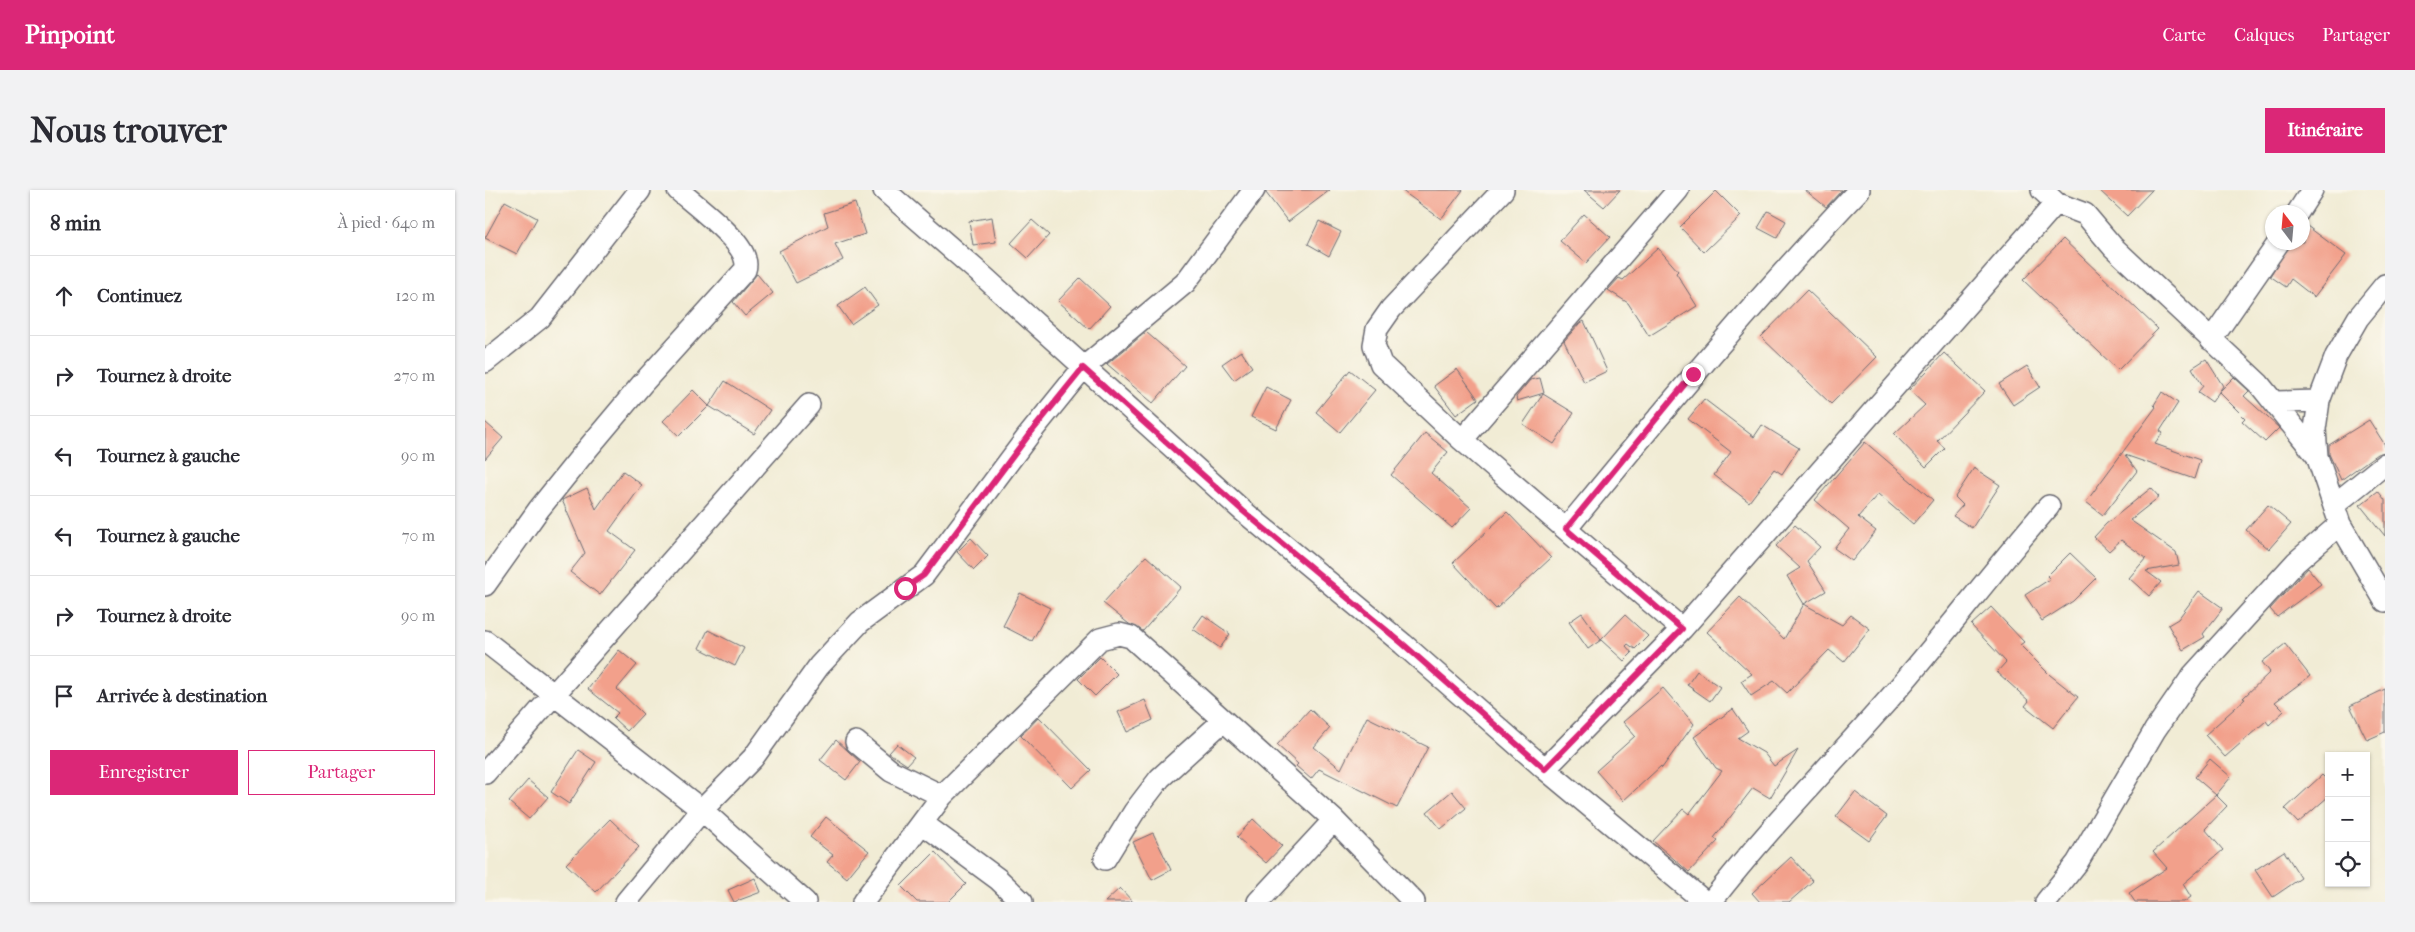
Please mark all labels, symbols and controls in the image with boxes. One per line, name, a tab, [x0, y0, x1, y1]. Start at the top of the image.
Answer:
text: Pinpoint	[25, 21, 115, 49]
text: Carte	[2163, 25, 2206, 46]
text: Calques	[2234, 25, 2294, 46]
text: Partager	[2322, 25, 2390, 46]
button: Itinéraire	[2265, 108, 2385, 153]
text: Nous trouver	[30, 110, 227, 151]
north arrow	[2265, 205, 2310, 250]
text: 8 min	[50, 211, 101, 235]
text: À pied · 640 m	[338, 213, 435, 232]
icon: ahead	[50, 282, 78, 310]
text: Continuez	[97, 285, 182, 307]
text: 120 m	[396, 286, 435, 305]
icon: right	[50, 362, 78, 390]
route end	[1682, 363, 1705, 386]
text: Tournez à droite	[97, 365, 231, 387]
text: 270 m	[394, 366, 435, 385]
icon: left	[50, 442, 78, 470]
text: Tournez à gauche	[97, 445, 240, 467]
text: 90 m	[401, 446, 435, 465]
icon: left	[50, 522, 78, 550]
text: Tournez à gauche	[97, 525, 240, 547]
text: 70 m	[402, 526, 435, 545]
route start	[894, 577, 917, 600]
icon: right	[50, 602, 78, 630]
text: Tournez à droite	[97, 605, 231, 627]
text: 90 m	[401, 606, 435, 625]
icon: arrive	[50, 682, 78, 710]
text: Arrivée à destination	[97, 685, 267, 707]
button: Enregistrer	[50, 750, 238, 795]
button: Partager	[248, 750, 435, 795]
map controls	[2325, 752, 2370, 887]
button: +	[2325, 752, 2370, 797]
button: −	[2325, 797, 2370, 842]
button: locate	[2325, 842, 2370, 887]

